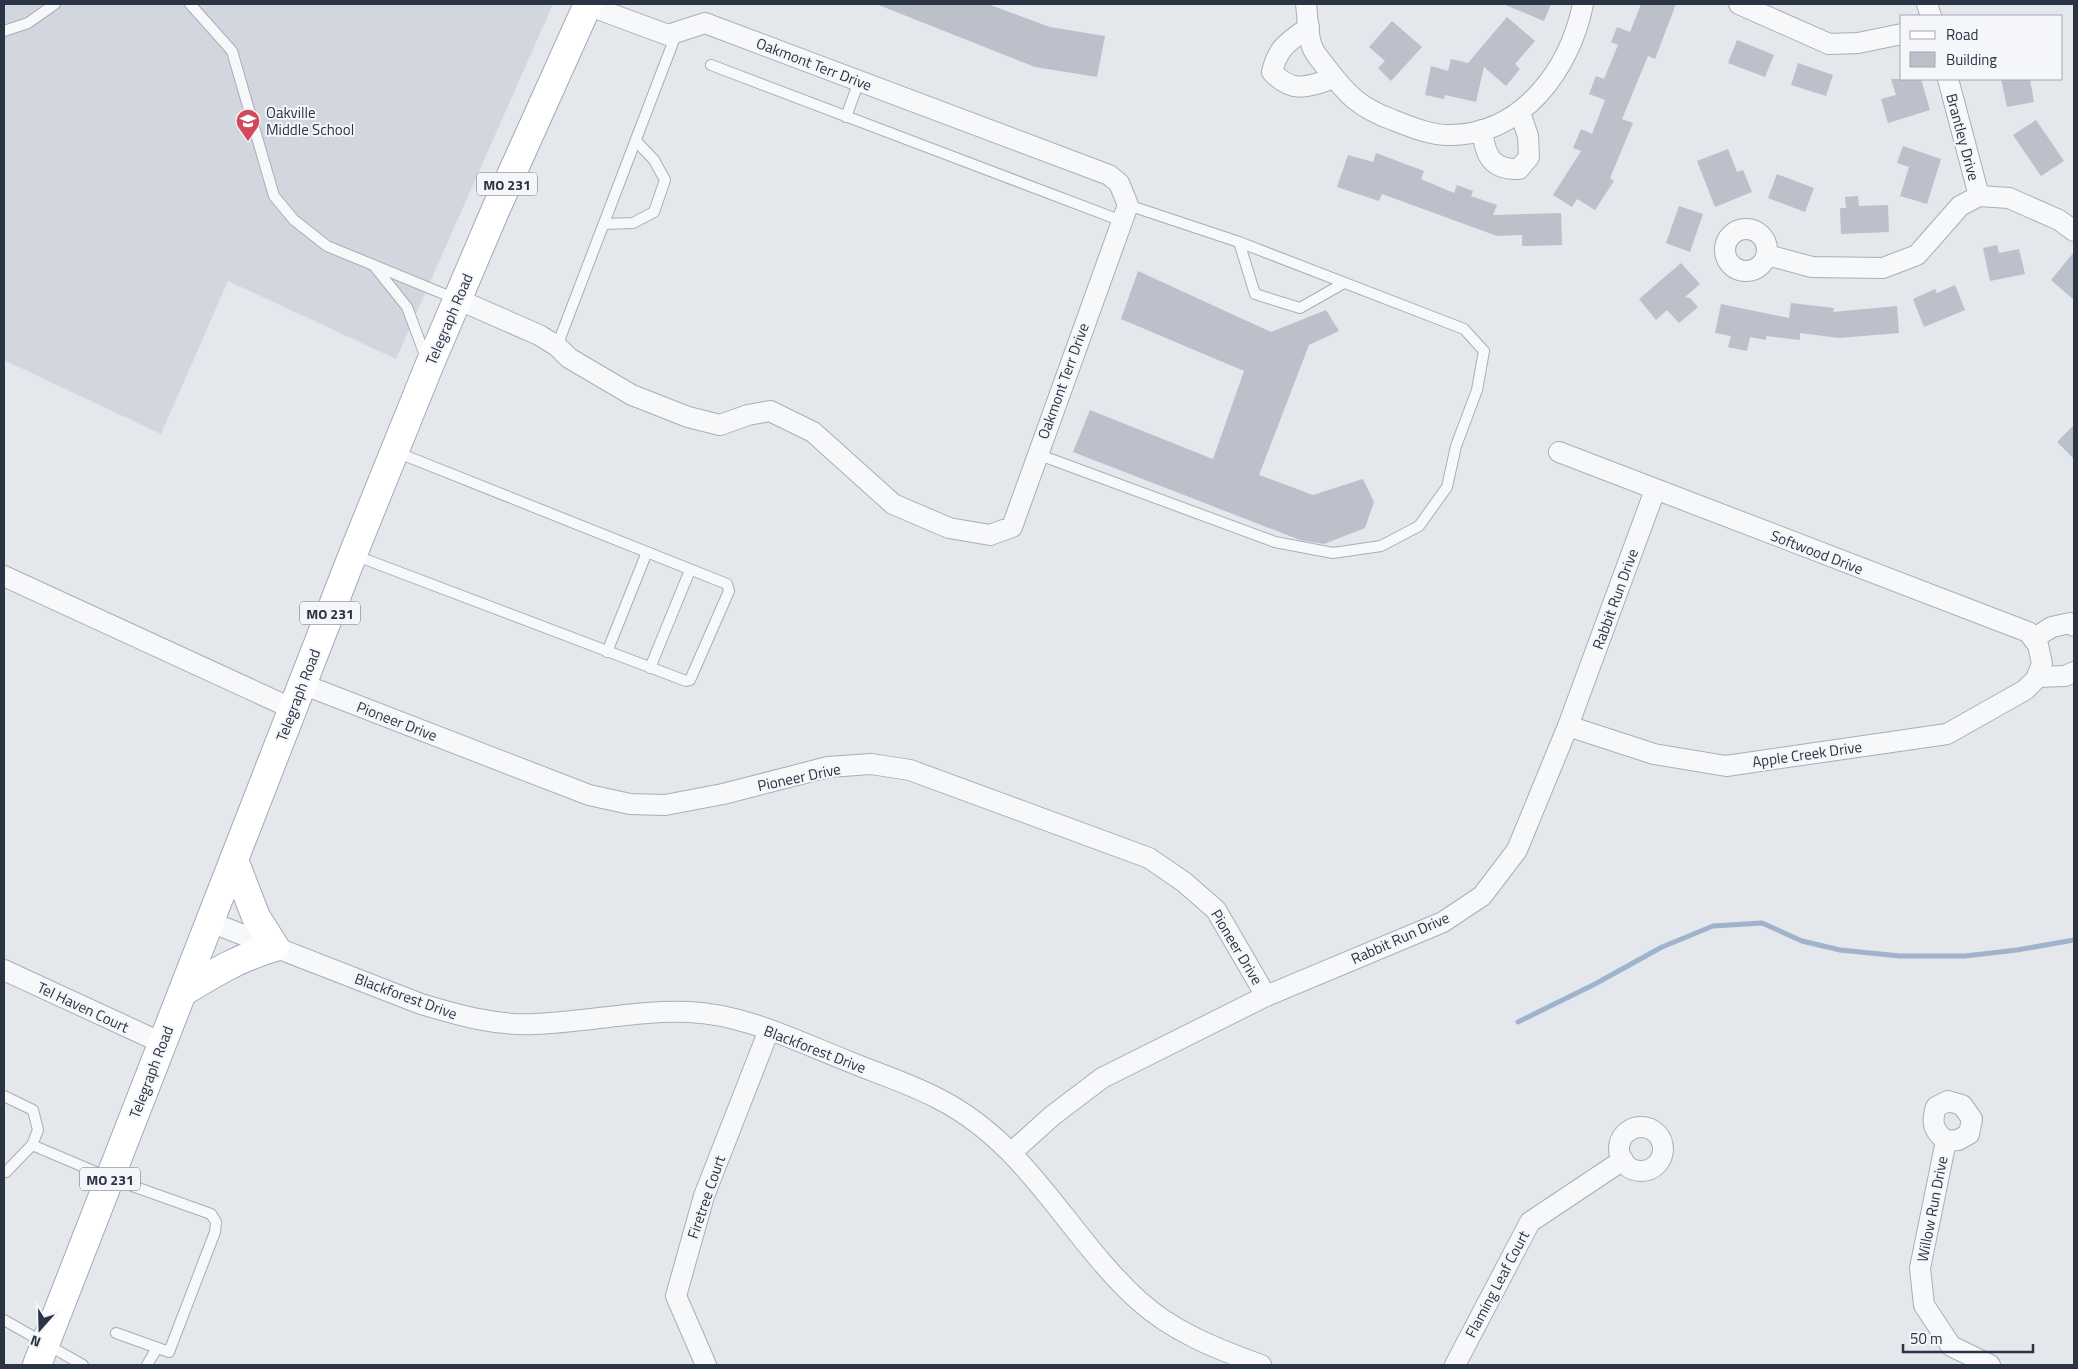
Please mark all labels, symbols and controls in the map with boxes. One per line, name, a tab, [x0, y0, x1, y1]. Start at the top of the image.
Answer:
legend	[1900, 15, 2063, 80]
text: Road	[1946, 23, 1978, 46]
street label: Oakmont Terr Drive	[753, 31, 875, 97]
text: Building	[1946, 48, 1997, 71]
street label: Brantley Drive	[1940, 91, 1986, 183]
place label: Oakville Middle School	[266, 101, 354, 141]
school or university icon: Oakville Middle School	[235, 108, 261, 142]
road number: MO 231	[477, 172, 537, 195]
street label: Telegraph Road	[419, 270, 479, 368]
street label: Oakmont Terr Drive	[1031, 320, 1095, 442]
street label: Softwood Drive	[1767, 524, 1867, 580]
street label: Rabbit Run Drive	[1586, 545, 1644, 653]
road number: MO 231	[300, 602, 360, 624]
street label: Telegraph Road	[270, 645, 326, 745]
street label: Pioneer Drive	[353, 695, 441, 747]
street label: Apple Creek Drive	[1751, 735, 1863, 773]
street label: Pioneer Drive	[755, 757, 843, 797]
street label: Pioneer Drive	[1205, 905, 1269, 989]
street label: Rabbit Run Drive	[1347, 906, 1453, 970]
street label: Blackforest Drive	[351, 967, 461, 1025]
street label: Tel Haven Court	[33, 976, 133, 1039]
street label: Blackforest Drive	[761, 1019, 869, 1079]
street label: Telegraph Road	[123, 1022, 179, 1122]
street label: Firetree Court	[681, 1152, 731, 1242]
street label: Willow Run Drive	[1910, 1154, 1954, 1264]
road number: MO 231	[80, 1168, 140, 1190]
street label: Flaming Leaf Court	[1459, 1226, 1535, 1342]
north arrow	[15, 1304, 65, 1354]
scale bar	[1903, 1322, 2033, 1354]
text: 50 m	[1910, 1327, 1943, 1350]
text: N	[27, 1330, 44, 1353]

